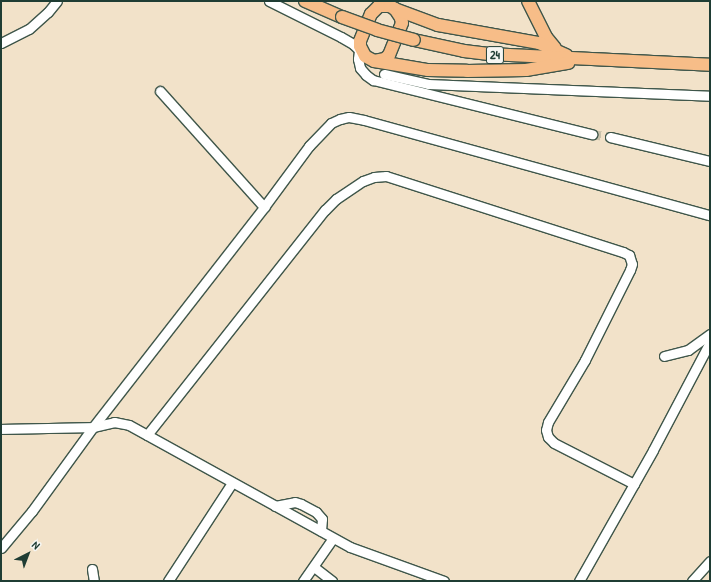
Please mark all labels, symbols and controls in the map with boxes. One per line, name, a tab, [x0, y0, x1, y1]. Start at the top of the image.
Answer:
road number: 24	[485, 45, 505, 65]
north arrow	[8, 534, 48, 574]
text: N	[29, 538, 43, 552]

